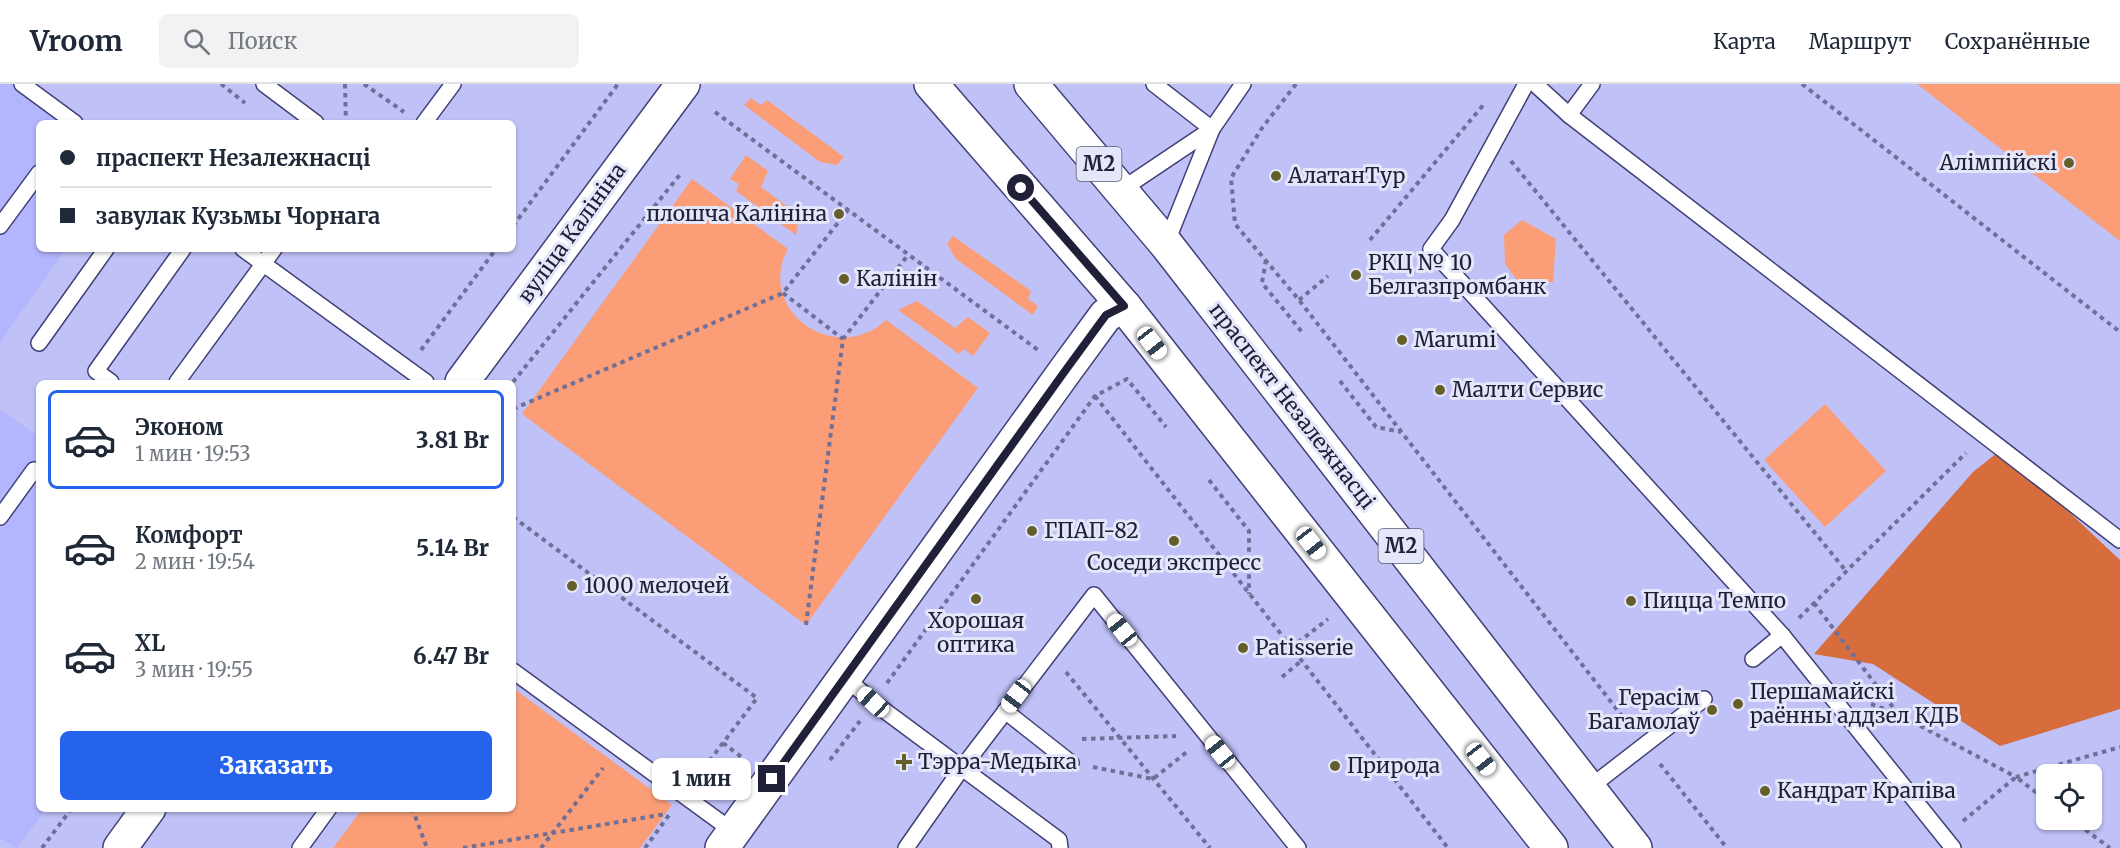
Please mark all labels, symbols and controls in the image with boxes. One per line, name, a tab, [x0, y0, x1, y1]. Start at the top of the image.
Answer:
search box	[159, 14, 579, 68]
text: Vroom	[30, 23, 123, 59]
icon: search	[180, 25, 213, 58]
text: Поиск	[228, 27, 297, 55]
text: Карта	[1713, 28, 1776, 55]
text: Маршрут	[1809, 28, 1912, 55]
text: Сохранённые	[1945, 28, 2090, 55]
text: праспект Незалежнасці	[96, 144, 371, 172]
road number: М2	[1076, 147, 1122, 181]
place label: Алімпійскі	[1938, 149, 2057, 176]
marker: Алімпійскі	[2062, 156, 2076, 170]
street label: вуліца Калініна	[512, 158, 631, 308]
place label: АлатанТур	[1287, 162, 1405, 189]
marker: АлатанТур	[1269, 169, 1283, 183]
route start	[1007, 174, 1034, 201]
place label: плошча Калініна	[646, 200, 827, 227]
text: завулак Кузьмы Чорнага	[96, 202, 380, 230]
marker: плошча Калініна	[832, 207, 846, 221]
place label: РКЦ № 10 Белгазпромбанк	[1368, 249, 1546, 300]
place label: Калінін	[856, 265, 937, 292]
marker: РКЦ № 10 Белгазпромбанк	[1349, 268, 1363, 282]
marker: Калінін	[837, 272, 851, 286]
street label: праспект Незалежнасці	[1203, 297, 1381, 514]
car	[1134, 323, 1170, 363]
place label: Marumi	[1414, 326, 1496, 353]
marker: Marumi	[1395, 333, 1409, 347]
place label: Малти Сервис	[1452, 376, 1603, 403]
marker: Малти Сервис	[1433, 383, 1447, 397]
icon: car	[63, 413, 117, 467]
text: Эконом	[135, 413, 223, 441]
text: 3.81 Br	[416, 426, 489, 454]
text: 1 мин · 19:53	[135, 441, 251, 466]
place label: ГПАП-82	[1044, 517, 1139, 544]
icon: car	[63, 521, 117, 575]
text: Комфорт	[135, 521, 243, 549]
car	[1293, 523, 1329, 563]
marker: ГПАП-82	[1025, 524, 1039, 538]
road number: М2	[1378, 529, 1424, 563]
text: 5.14 Br	[416, 534, 489, 562]
marker: Соседи экспресс	[1167, 534, 1181, 548]
text: 2 мин · 19:54	[135, 549, 255, 574]
place label: Соседи экспресс	[1087, 549, 1261, 576]
place label: 1000 мелочей	[584, 572, 729, 599]
marker: 1000 мелочей	[565, 579, 579, 593]
place label: Пицца Темпо	[1643, 587, 1786, 614]
marker: Хорошая оптика	[969, 592, 983, 606]
marker: Пицца Темпо	[1624, 594, 1638, 608]
place label: Хорошая оптика	[928, 607, 1024, 658]
car	[1104, 610, 1140, 650]
icon: car	[63, 629, 117, 683]
text: XL	[135, 629, 165, 657]
place label: Patisserie	[1255, 634, 1353, 661]
marker: Patisserie	[1236, 641, 1250, 655]
text: 6.47 Br	[413, 642, 489, 670]
text: 3 мин · 19:55	[135, 657, 253, 682]
car	[998, 676, 1034, 716]
place label: Першамайскі раённы аддзел КДБ	[1750, 678, 1959, 729]
car	[854, 683, 892, 721]
place label: Герасім Багамолаў	[1588, 684, 1701, 735]
marker: Першамайскі раённы аддзел КДБ	[1731, 697, 1745, 711]
marker: Герасім Багамолаў	[1705, 703, 1719, 717]
button: Заказать	[60, 731, 492, 800]
car	[1202, 732, 1238, 772]
car	[1463, 739, 1499, 779]
place label: Тэрра-Медыка	[918, 748, 1077, 775]
place label: Природа	[1347, 752, 1440, 779]
marker: Тэрра-Медыка	[895, 753, 913, 771]
callout: 1 мин	[652, 758, 751, 800]
marker: Природа	[1328, 759, 1342, 773]
map controls	[2036, 764, 2102, 830]
button: locate	[2036, 764, 2102, 830]
route end	[758, 765, 785, 792]
text: 1 мин	[672, 766, 731, 791]
place label: Кандрат Крапіва	[1777, 777, 1956, 804]
marker: Кандрат Крапіва	[1758, 784, 1772, 798]

